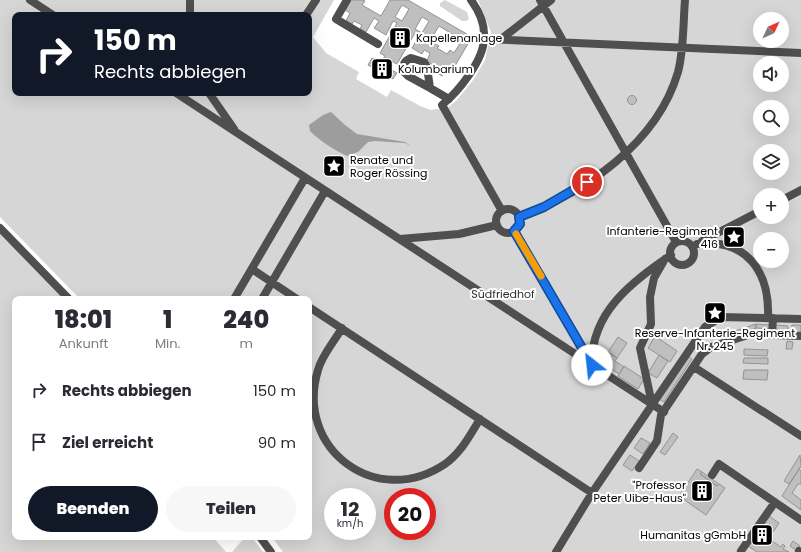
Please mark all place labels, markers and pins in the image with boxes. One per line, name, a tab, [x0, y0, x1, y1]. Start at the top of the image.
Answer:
building icon: Kapellenanlage	[387, 25, 413, 51]
place label: Kapellenanlage	[416, 30, 503, 46]
building icon: Kolumbarium	[369, 56, 395, 82]
place label: Kolumbarium	[398, 61, 473, 77]
place label: Renate und Roger Rössing	[350, 152, 427, 181]
place icon: Renate und Roger Rössing	[321, 153, 347, 179]
pin	[570, 165, 604, 199]
place label: Infanterie-Regiment 416	[607, 223, 718, 252]
place icon: Infanterie-Regiment 416	[721, 224, 747, 250]
place icon: Reserve-Infanterie-Regiment Nr. 245	[702, 300, 728, 326]
place label: Reserve-Infanterie-Regiment Nr. 245	[635, 325, 795, 354]
place label: "Professor Peter Uibe-Haus"	[593, 477, 686, 506]
building icon: "Professor Peter Uibe-Haus"	[689, 478, 715, 504]
building icon: Humanitas gGmbH	[749, 522, 775, 548]
place label: Humanitas gGmbH	[640, 527, 746, 543]

